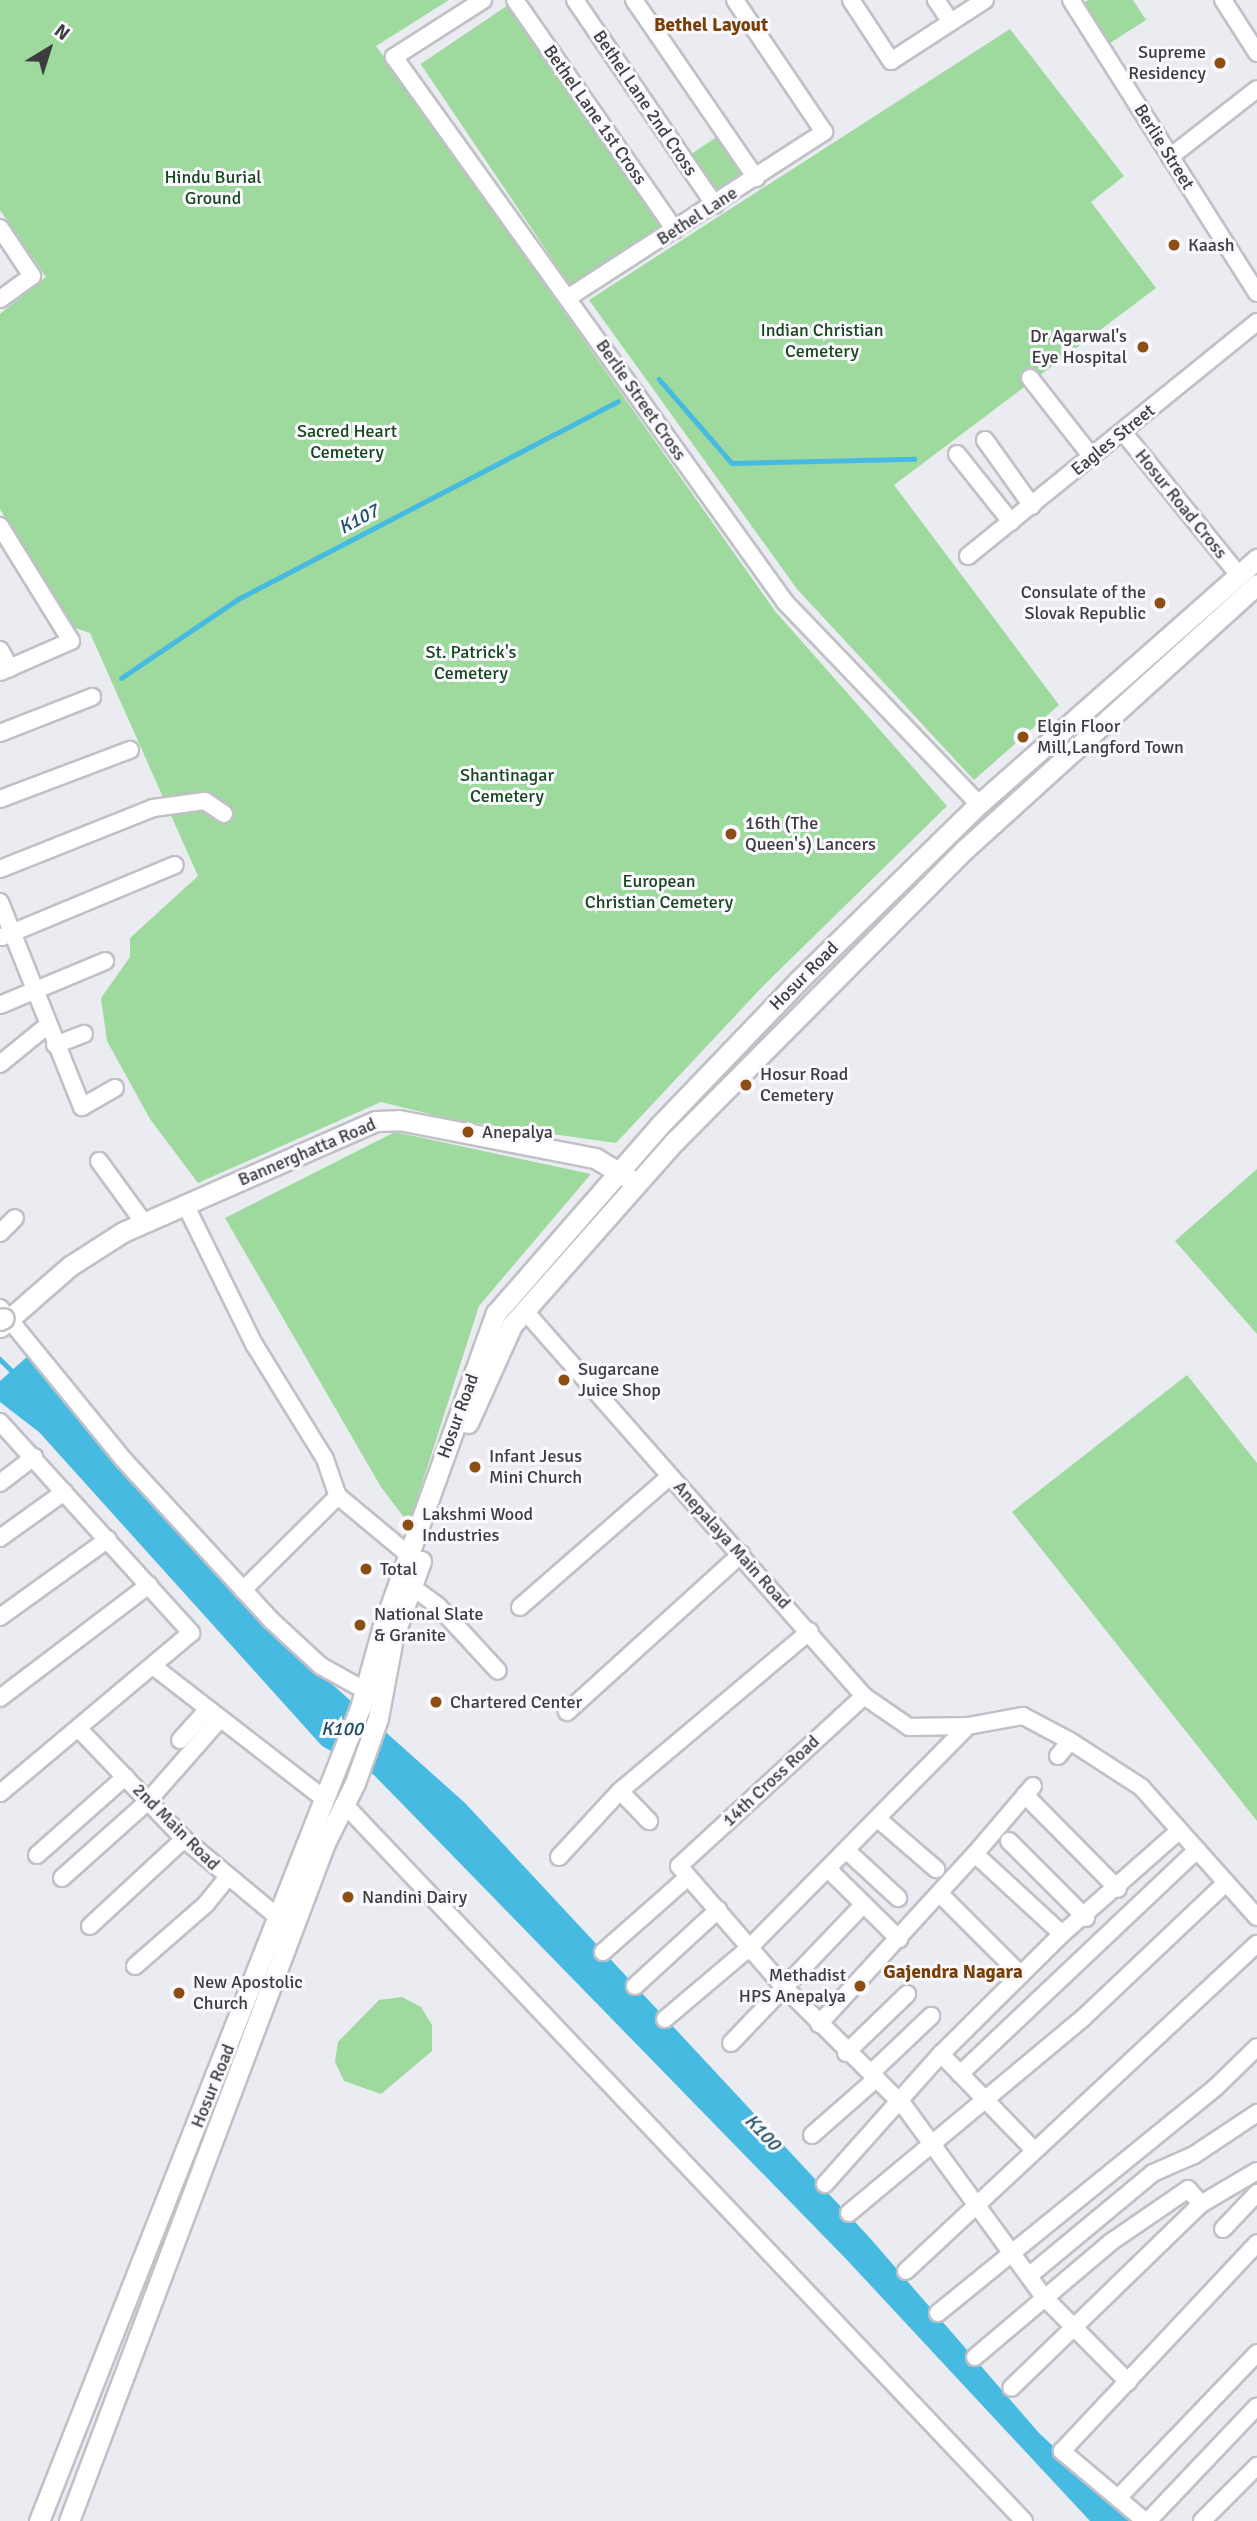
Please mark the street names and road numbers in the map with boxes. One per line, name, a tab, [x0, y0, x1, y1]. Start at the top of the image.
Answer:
street label: Bethel Lane 2nd Cross	[588, 26, 702, 180]
street label: Bethel Lane 1st Cross	[539, 41, 651, 189]
street label: Berlie Street	[1129, 100, 1199, 194]
street label: Bethel Lane	[653, 182, 741, 250]
street label: Berlie Street Cross	[591, 335, 691, 465]
street label: Eagles Street	[1067, 400, 1159, 480]
street label: Hosur Road Cross	[1130, 445, 1232, 563]
street label: Hosur Road	[765, 937, 843, 1015]
street label: Bannerghatta Road	[235, 1113, 379, 1191]
street label: Hosur Road	[433, 1371, 483, 1461]
street label: Anepalaya Main Road	[669, 1477, 795, 1613]
street label: 14th Cross Road	[718, 1731, 824, 1831]
street label: 2nd Main Road	[128, 1779, 224, 1875]
street label: Hosur Road	[186, 2041, 240, 2131]

